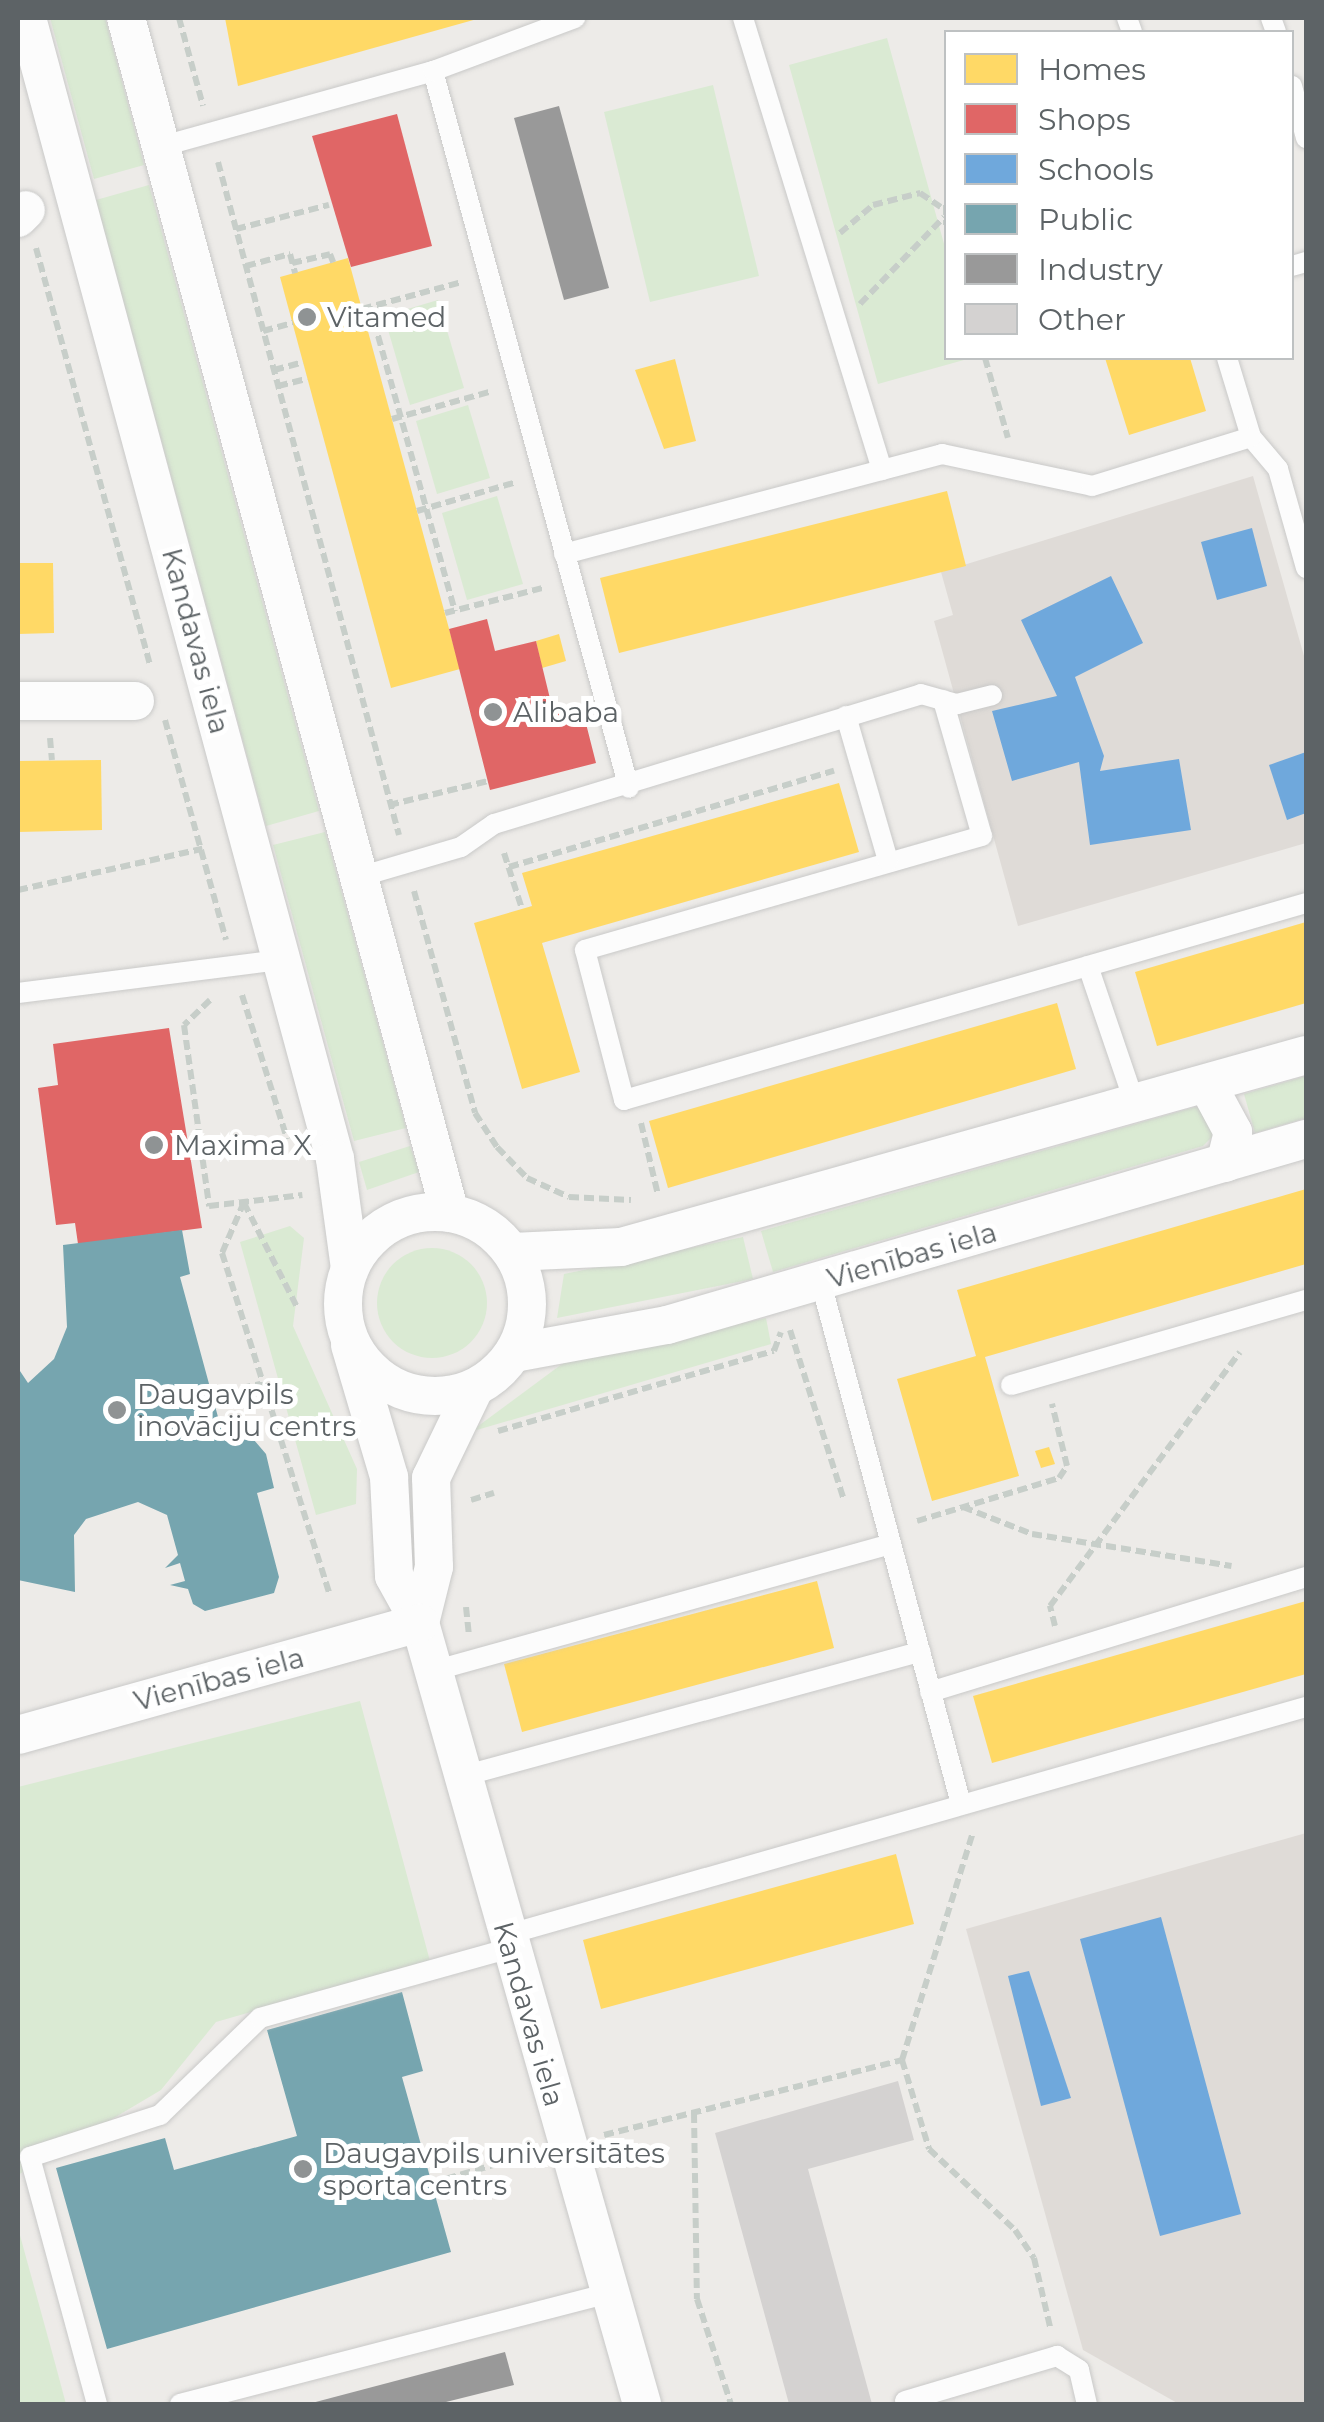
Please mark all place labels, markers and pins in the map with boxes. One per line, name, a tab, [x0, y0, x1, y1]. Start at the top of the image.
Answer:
place label: Vitamed	[327, 300, 446, 334]
marker: Vitamed	[296, 306, 318, 328]
place label: Alibaba	[513, 695, 619, 729]
marker: Alibaba	[482, 701, 504, 723]
place label: Maxima X	[174, 1128, 312, 1162]
marker: Maxima X	[143, 1134, 165, 1156]
place label: Daugavpils inovāciju centrs	[137, 1377, 356, 1443]
marker: Daugavpils inovāciju centrs	[106, 1399, 128, 1421]
place label: Daugavpils universitātes sporta centrs	[323, 2136, 665, 2202]
marker: Daugavpils universitātes sporta centrs	[292, 2158, 314, 2180]

